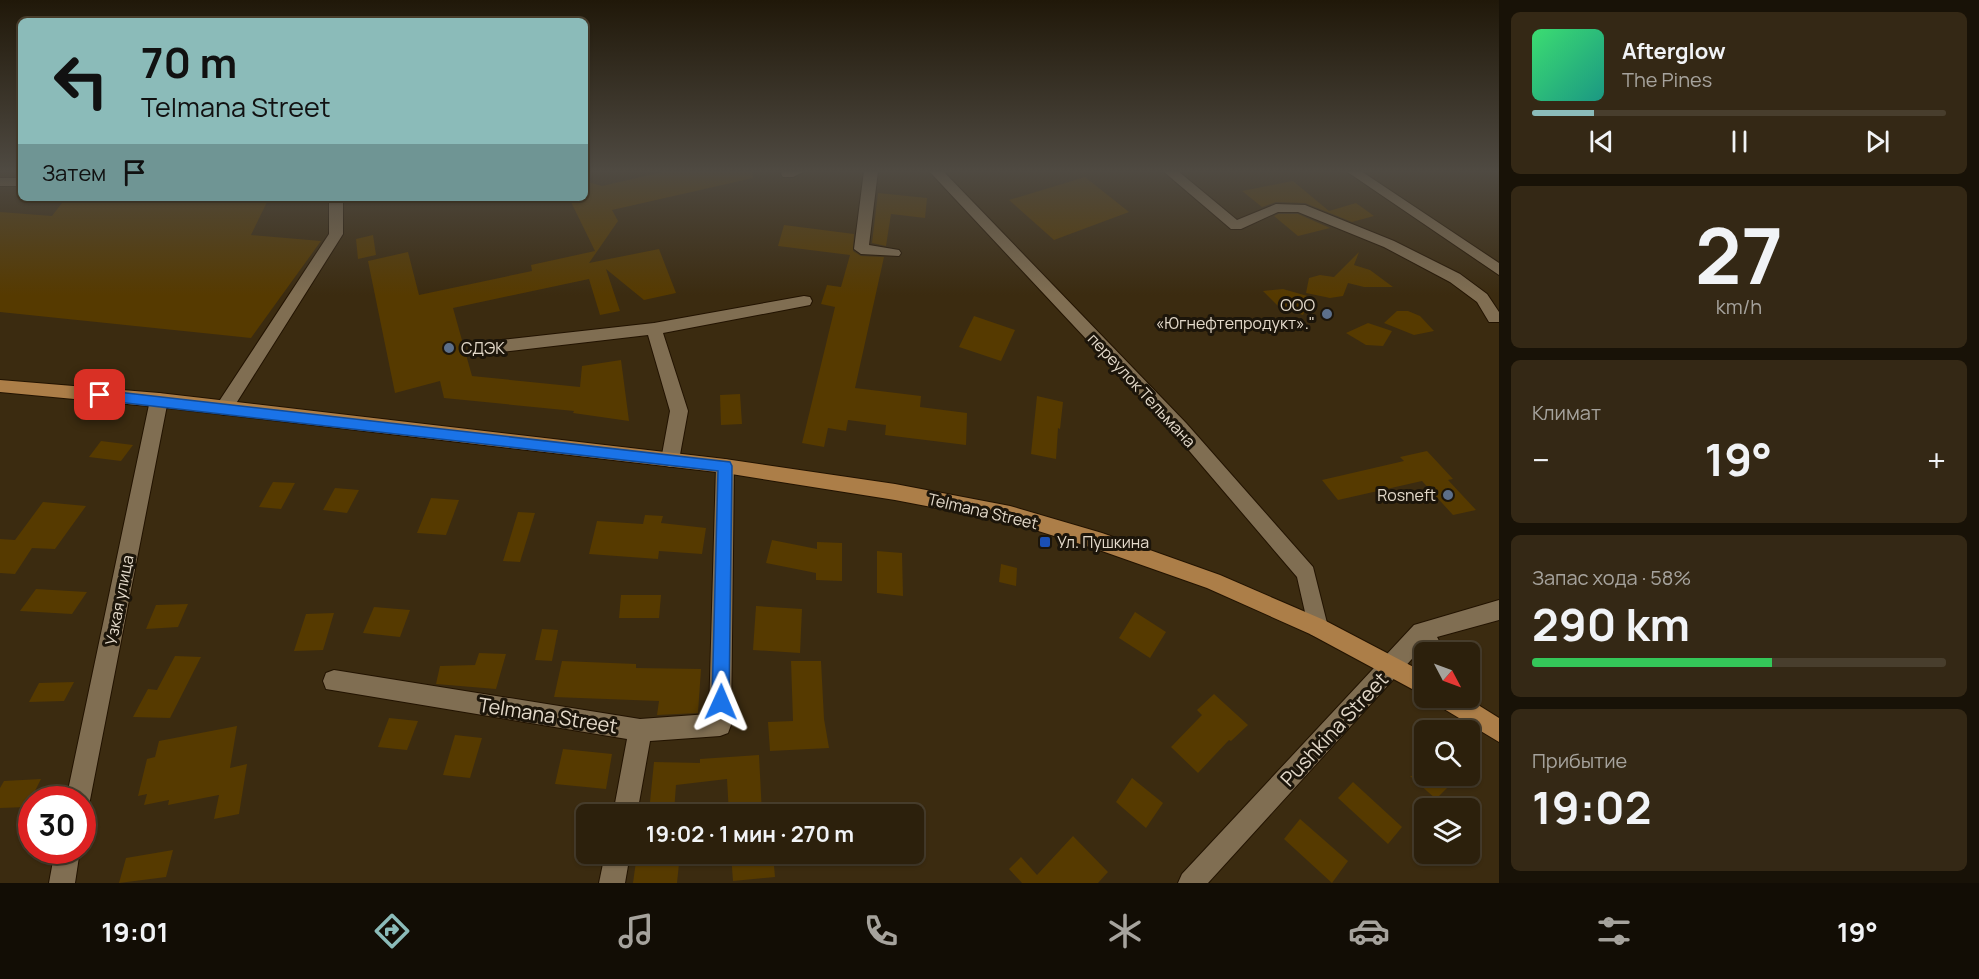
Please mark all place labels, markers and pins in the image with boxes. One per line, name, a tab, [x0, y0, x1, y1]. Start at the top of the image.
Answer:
place label: ООО «Югнефтепродукт»."	[1156, 294, 1315, 334]
marker: ООО «Югнефтепродукт»."	[1320, 307, 1334, 321]
place label: СДЭК	[461, 337, 505, 359]
marker: СДЭК	[442, 341, 456, 355]
pin	[74, 369, 125, 420]
place label: Rosneft	[1377, 484, 1436, 506]
marker: Rosneft	[1441, 488, 1455, 502]
place label: Ул. Пушкина	[1057, 531, 1149, 553]
marker: Ул. Пушкина	[1038, 535, 1052, 549]

